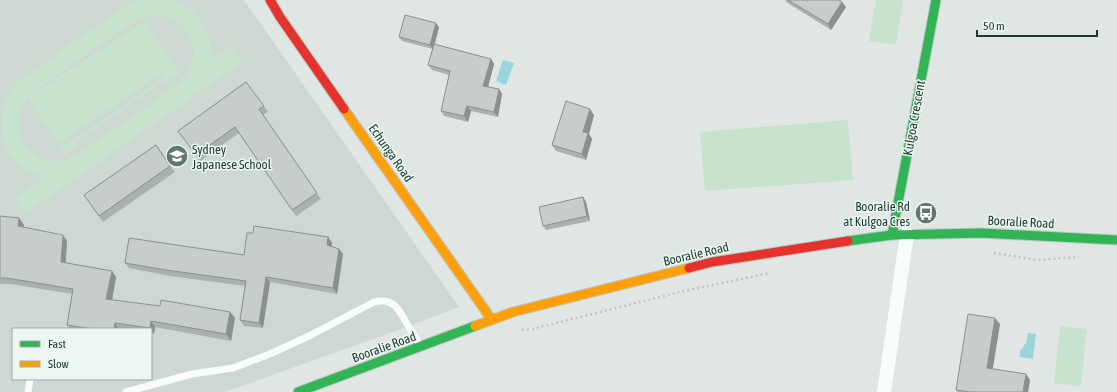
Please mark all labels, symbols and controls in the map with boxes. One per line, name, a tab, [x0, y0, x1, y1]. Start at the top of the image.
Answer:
scale bar	[977, 12, 1097, 38]
text: 50 m	[983, 19, 1005, 33]
street label: Kulgoa Crescent	[900, 79, 928, 157]
street label: Echunga Road	[366, 121, 416, 185]
place label: Sydney Japanese School	[192, 142, 272, 172]
school or university icon: Sydney Japanese School	[164, 143, 190, 169]
place label: Booralie Rd at Kulgoa Cres	[843, 199, 910, 229]
bus stop icon: Booralie Rd at Kulgoa Cres	[913, 200, 939, 226]
street label: Booralie Road	[987, 213, 1055, 231]
street label: Booralie Road	[662, 239, 730, 269]
legend	[12, 328, 152, 380]
street label: Booralie Road	[350, 329, 418, 365]
text: Fast	[48, 337, 66, 351]
text: Slow	[48, 357, 69, 371]

